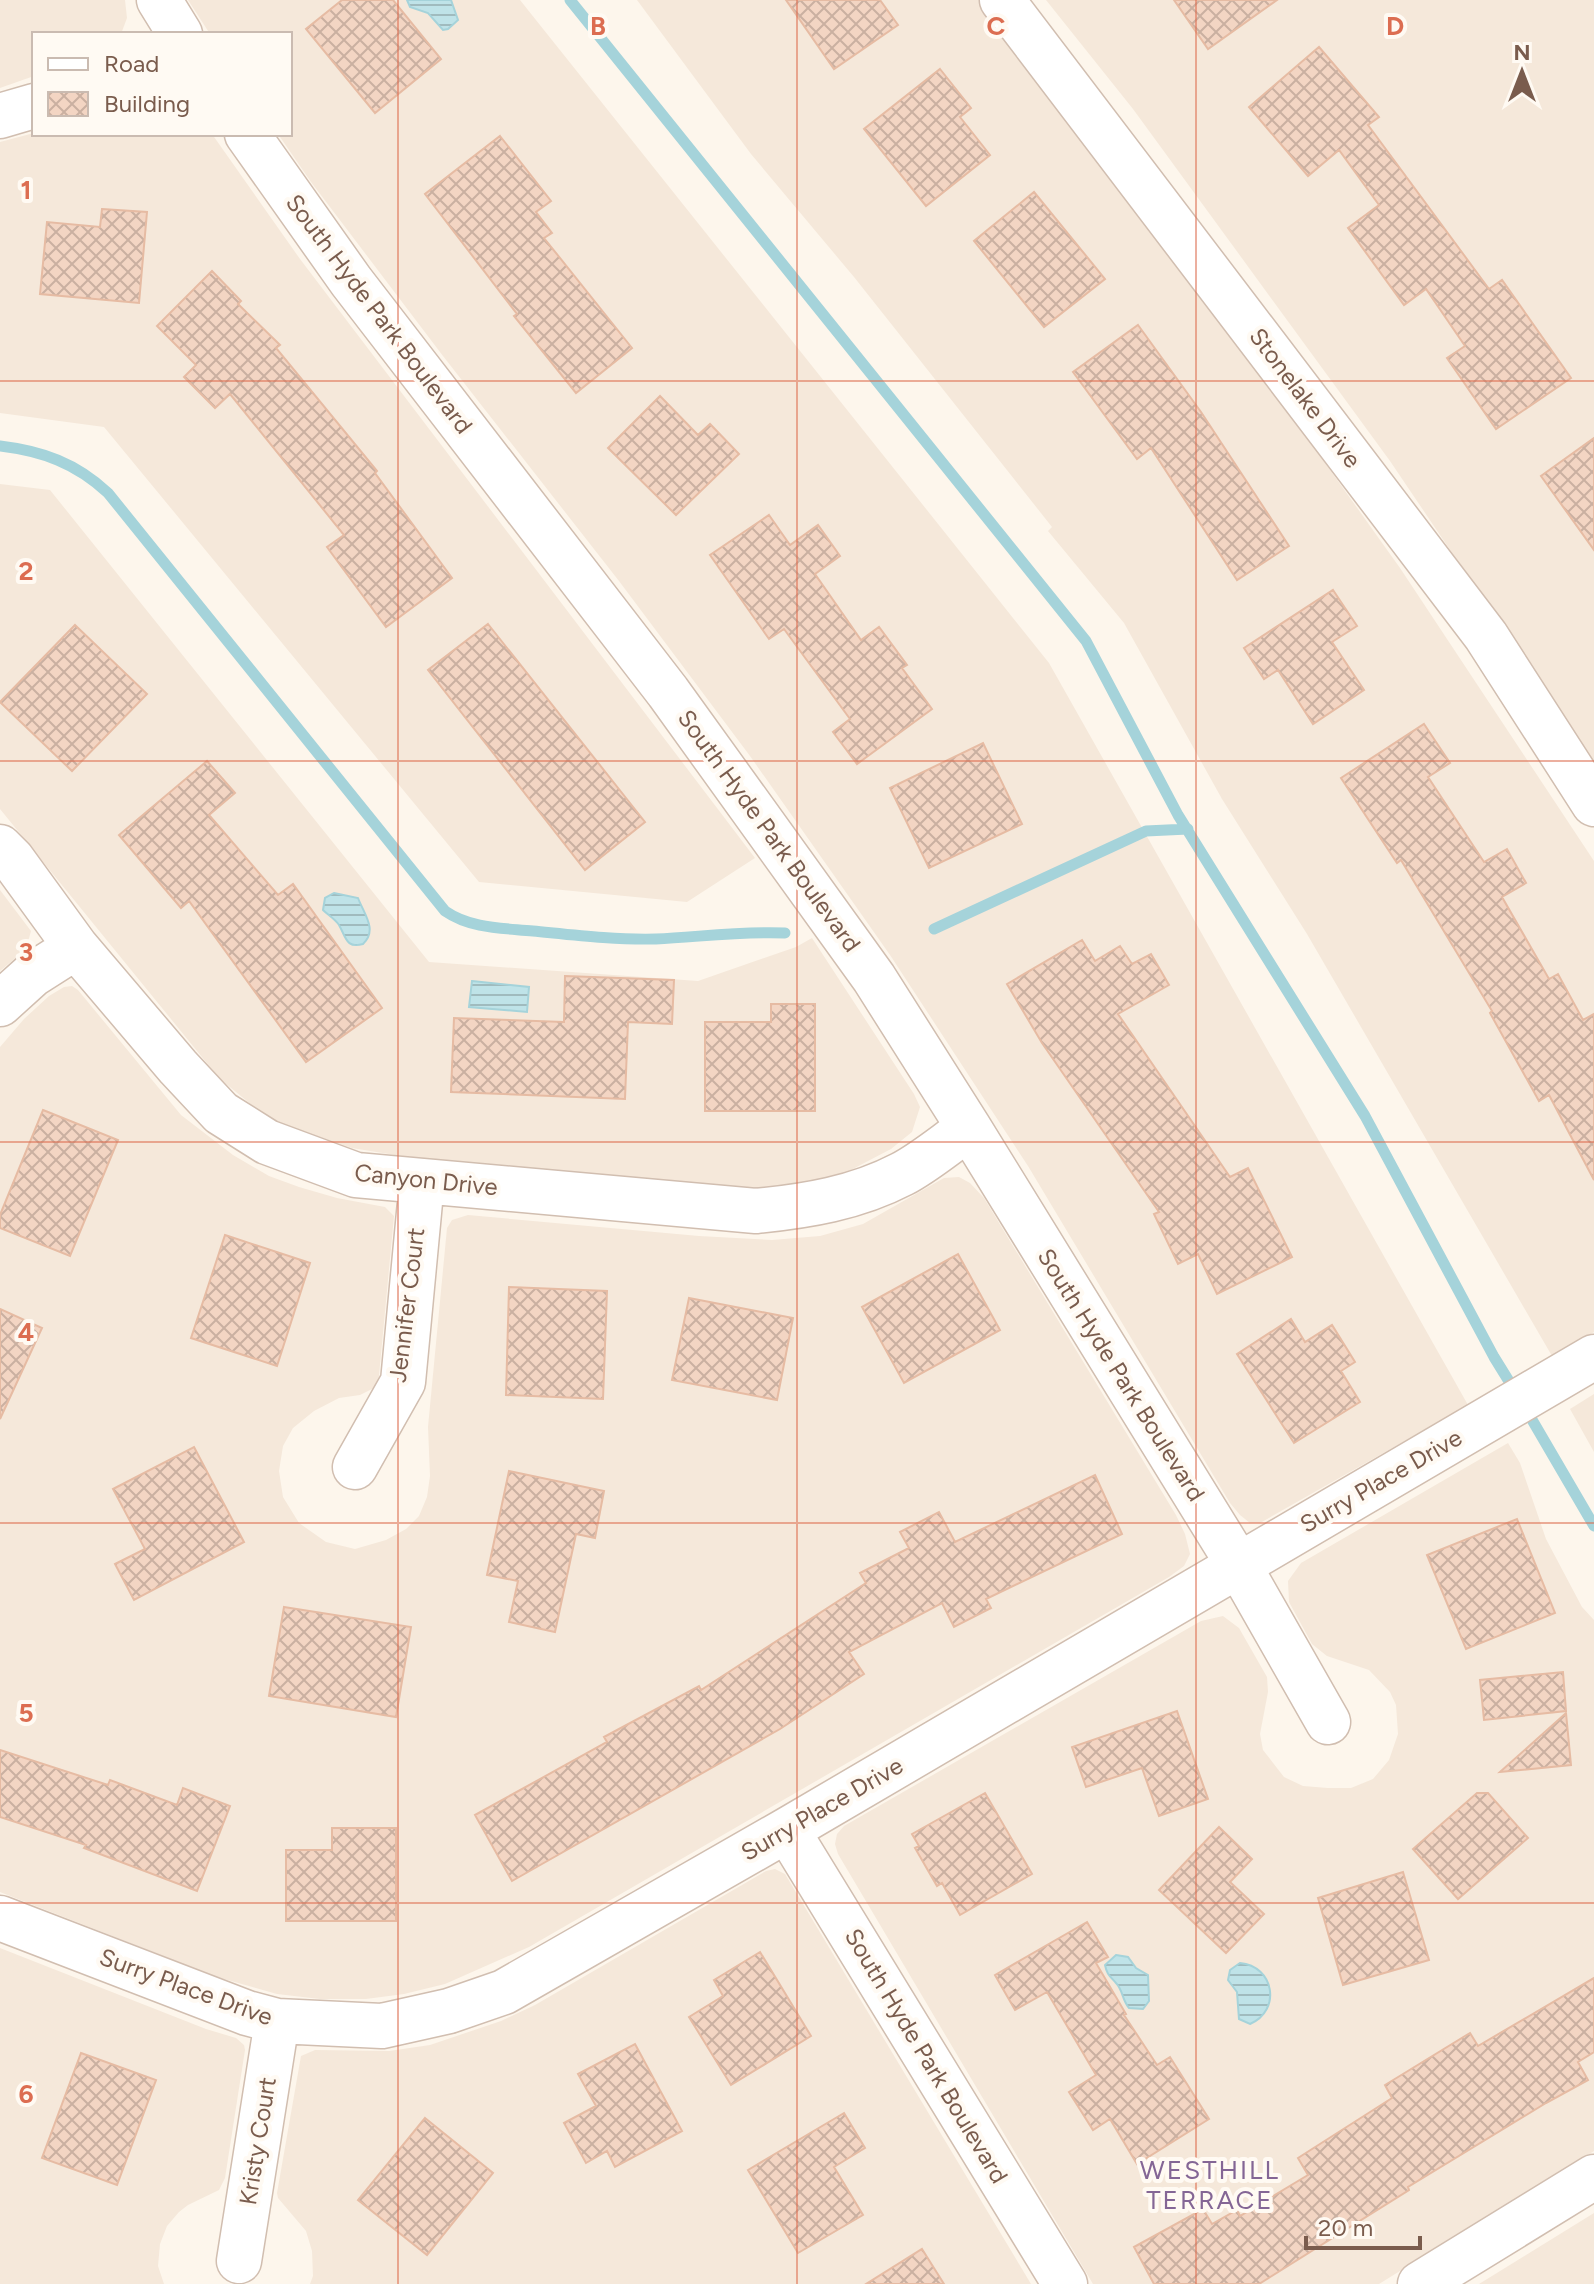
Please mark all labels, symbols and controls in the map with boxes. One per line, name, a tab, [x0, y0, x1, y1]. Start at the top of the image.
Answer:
text: B	[590, 10, 606, 42]
text: C	[987, 10, 1006, 42]
text: D	[1386, 10, 1404, 42]
legend	[32, 32, 292, 136]
north arrow	[1482, 32, 1562, 112]
text: N	[1513, 39, 1531, 66]
text: Road	[104, 49, 159, 78]
text: Building	[104, 89, 190, 118]
text: 1	[21, 174, 31, 206]
street label: South Hyde Park Boulevard	[280, 188, 479, 439]
street label: Stonelake Drive	[1243, 322, 1367, 473]
text: 2	[18, 555, 34, 587]
street label: South Hyde Park Boulevard	[672, 704, 867, 957]
text: 3	[19, 936, 33, 968]
street label: Canyon Drive	[353, 1158, 499, 1201]
street label: Jennifer Court	[383, 1226, 430, 1384]
street label: South Hyde Park Boulevard	[1032, 1243, 1211, 1506]
text: 4	[18, 1316, 34, 1348]
street label: Surry Place Drive	[1295, 1423, 1467, 1539]
text: 5	[18, 1697, 34, 1729]
street label: Surry Place Drive	[736, 1751, 908, 1867]
street label: South Hyde Park Boulevard	[839, 1923, 1014, 2188]
street label: Surry Place Drive	[96, 1942, 277, 2031]
street label: Kristy Court	[233, 2075, 282, 2207]
text: 6	[18, 2078, 34, 2110]
district label: WESTHILL TERRACE	[1140, 2154, 1280, 2216]
scale bar	[1306, 2200, 1420, 2250]
text: 20 m	[1318, 2213, 1373, 2242]

